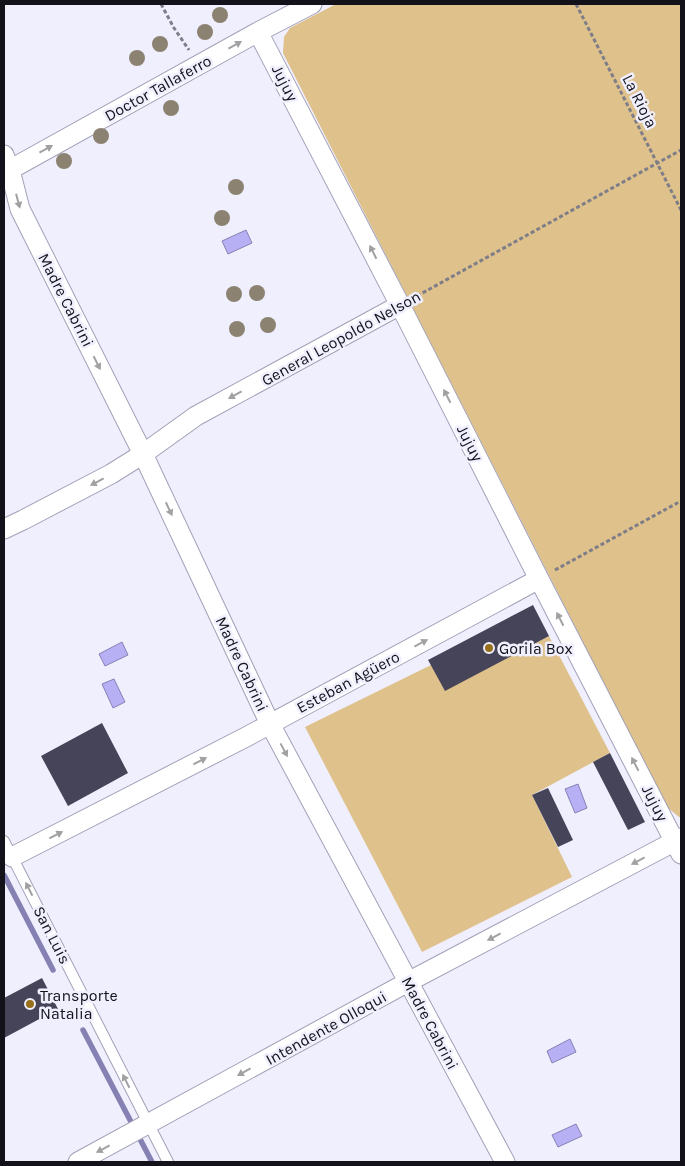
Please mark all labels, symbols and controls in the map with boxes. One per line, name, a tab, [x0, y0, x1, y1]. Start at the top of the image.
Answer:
one-way arrow	[227, 41, 242, 49]
street label: Doctor Tallaferro	[101, 51, 215, 125]
street label: Jujuy	[268, 62, 302, 105]
street label: La Rioja	[619, 71, 661, 131]
one-way arrow	[40, 145, 53, 154]
one-way arrow	[14, 194, 22, 209]
one-way arrow	[369, 245, 377, 259]
street label: Madre Cabrini	[34, 250, 98, 350]
street label: General Leopoldo Nelson	[258, 286, 424, 390]
one-way arrow	[93, 356, 101, 370]
one-way arrow	[443, 389, 451, 404]
one-way arrow	[228, 391, 241, 400]
street label: Jujuy	[453, 422, 487, 465]
one-way arrow	[90, 478, 104, 486]
one-way arrow	[165, 502, 173, 516]
one-way arrow	[556, 612, 564, 626]
street label: Madre Cabrini	[212, 613, 272, 715]
one-way arrow	[414, 638, 427, 647]
place label: Gorila Box	[499, 639, 573, 658]
marker: Gorila Box	[483, 642, 495, 654]
street label: Esteban Agüero	[293, 647, 403, 717]
one-way arrow	[280, 743, 288, 757]
one-way arrow	[631, 756, 639, 771]
one-way arrow	[193, 757, 208, 765]
street label: Jujuy	[638, 782, 672, 825]
one-way arrow	[49, 831, 63, 839]
one-way arrow	[632, 857, 645, 866]
one-way arrow	[25, 882, 33, 896]
street label: San Luis	[29, 903, 75, 967]
one-way arrow	[487, 933, 502, 941]
street label: Madre Cabrini	[398, 973, 462, 1073]
place label: Transporte Natalia	[40, 986, 118, 1023]
street label: Intendente Olloqui	[262, 987, 390, 1069]
marker: Transporte Natalia	[24, 998, 36, 1010]
one-way arrow	[237, 1068, 250, 1077]
one-way arrow	[122, 1074, 130, 1088]
one-way arrow	[95, 1145, 110, 1153]

